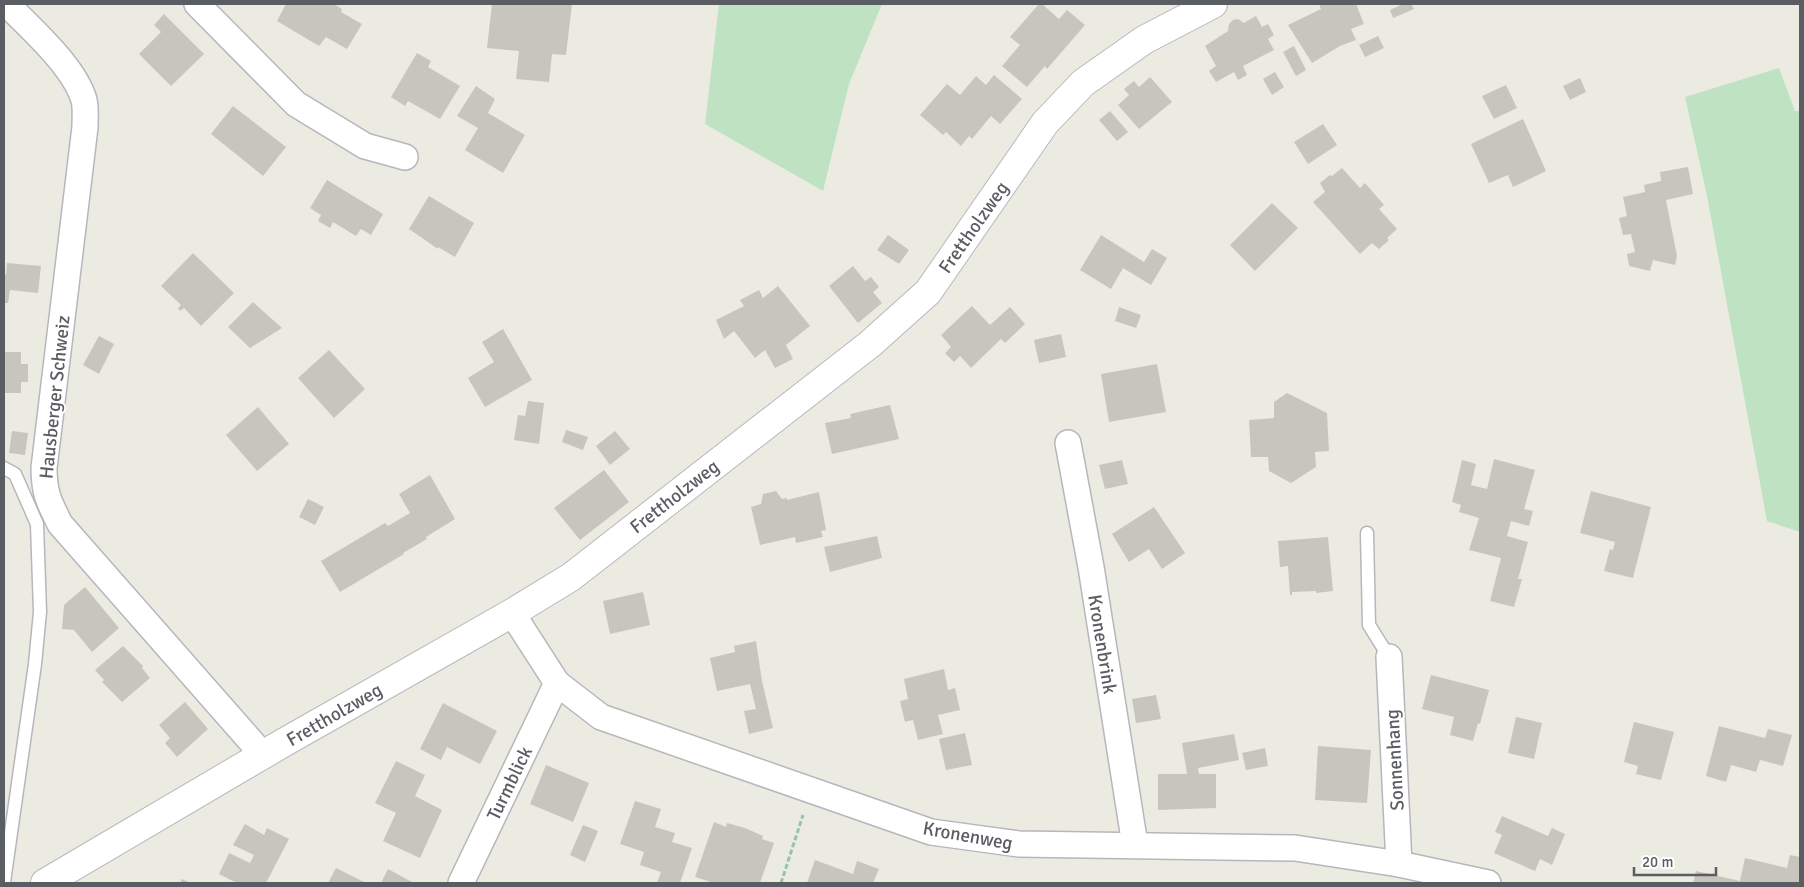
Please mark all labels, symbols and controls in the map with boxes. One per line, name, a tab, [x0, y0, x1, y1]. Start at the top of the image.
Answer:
street label: Frettholzweg	[933, 177, 1014, 278]
street label: Hausberger Schweiz	[34, 314, 76, 480]
street label: Frettholzweg	[625, 455, 724, 539]
street label: Kronenbrink	[1082, 593, 1122, 696]
street label: Frettholzweg	[282, 678, 387, 752]
street label: Sonnenhang	[1380, 709, 1410, 811]
street label: Turmblick	[482, 742, 538, 824]
street label: Kronenweg	[921, 816, 1015, 856]
scale bar	[1634, 844, 1716, 876]
text: 20 m	[1642, 853, 1673, 871]

